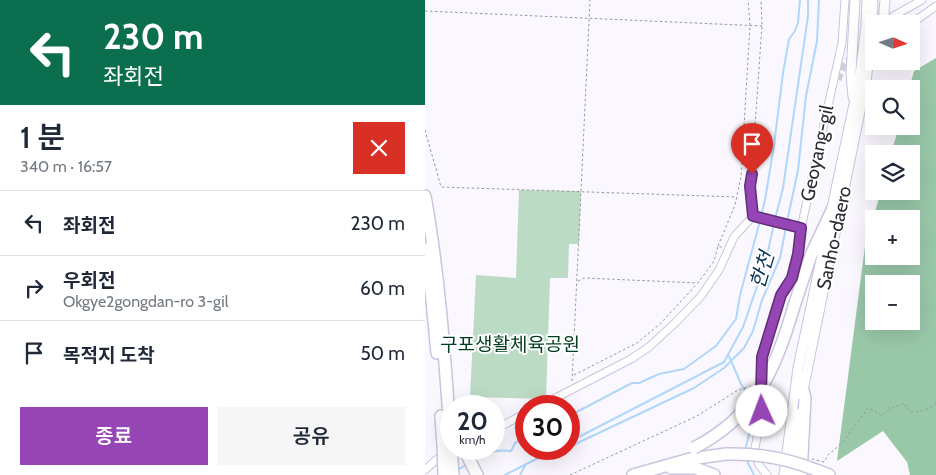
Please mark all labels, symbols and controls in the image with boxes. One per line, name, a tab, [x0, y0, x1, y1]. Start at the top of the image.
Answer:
text: 230 m	[103, 15, 203, 58]
north arrow	[865, 15, 920, 70]
map controls	[865, 15, 920, 330]
icon: left	[20, 20, 85, 85]
text: 좌회전	[103, 63, 164, 90]
button: search	[865, 80, 920, 135]
street label: Geoyang-gil	[796, 102, 839, 203]
text: 1 분	[20, 119, 65, 156]
button: close	[353, 122, 405, 174]
pin	[731, 123, 773, 174]
icon: arrive	[738, 130, 766, 158]
button: layers	[865, 145, 920, 200]
text: 340 m · 16:57	[20, 157, 112, 176]
street label: Sanho-daero	[812, 184, 856, 292]
icon: left	[20, 209, 48, 237]
button: +	[865, 210, 920, 265]
text: 230 m	[351, 212, 405, 235]
text: 좌회전	[63, 214, 115, 237]
water label: 한천	[745, 246, 780, 291]
text: 우회전	[63, 269, 115, 292]
icon: right	[20, 274, 48, 302]
button: −	[865, 275, 920, 330]
text: 60 m	[360, 277, 405, 300]
text: Okgye2gongdan-ro 3-gil	[63, 292, 229, 311]
park label: 구포생활체육공원	[440, 333, 580, 356]
icon: arrive	[20, 339, 48, 367]
text: 50 m	[361, 342, 405, 365]
text: 목적지 도착	[63, 344, 155, 367]
position arrow	[735, 384, 787, 436]
speed limit sign: 30	[515, 395, 580, 460]
text: 20	[457, 406, 488, 436]
button: 종료	[20, 407, 208, 465]
button: 공유	[218, 407, 405, 465]
text: km/h	[459, 432, 486, 447]

